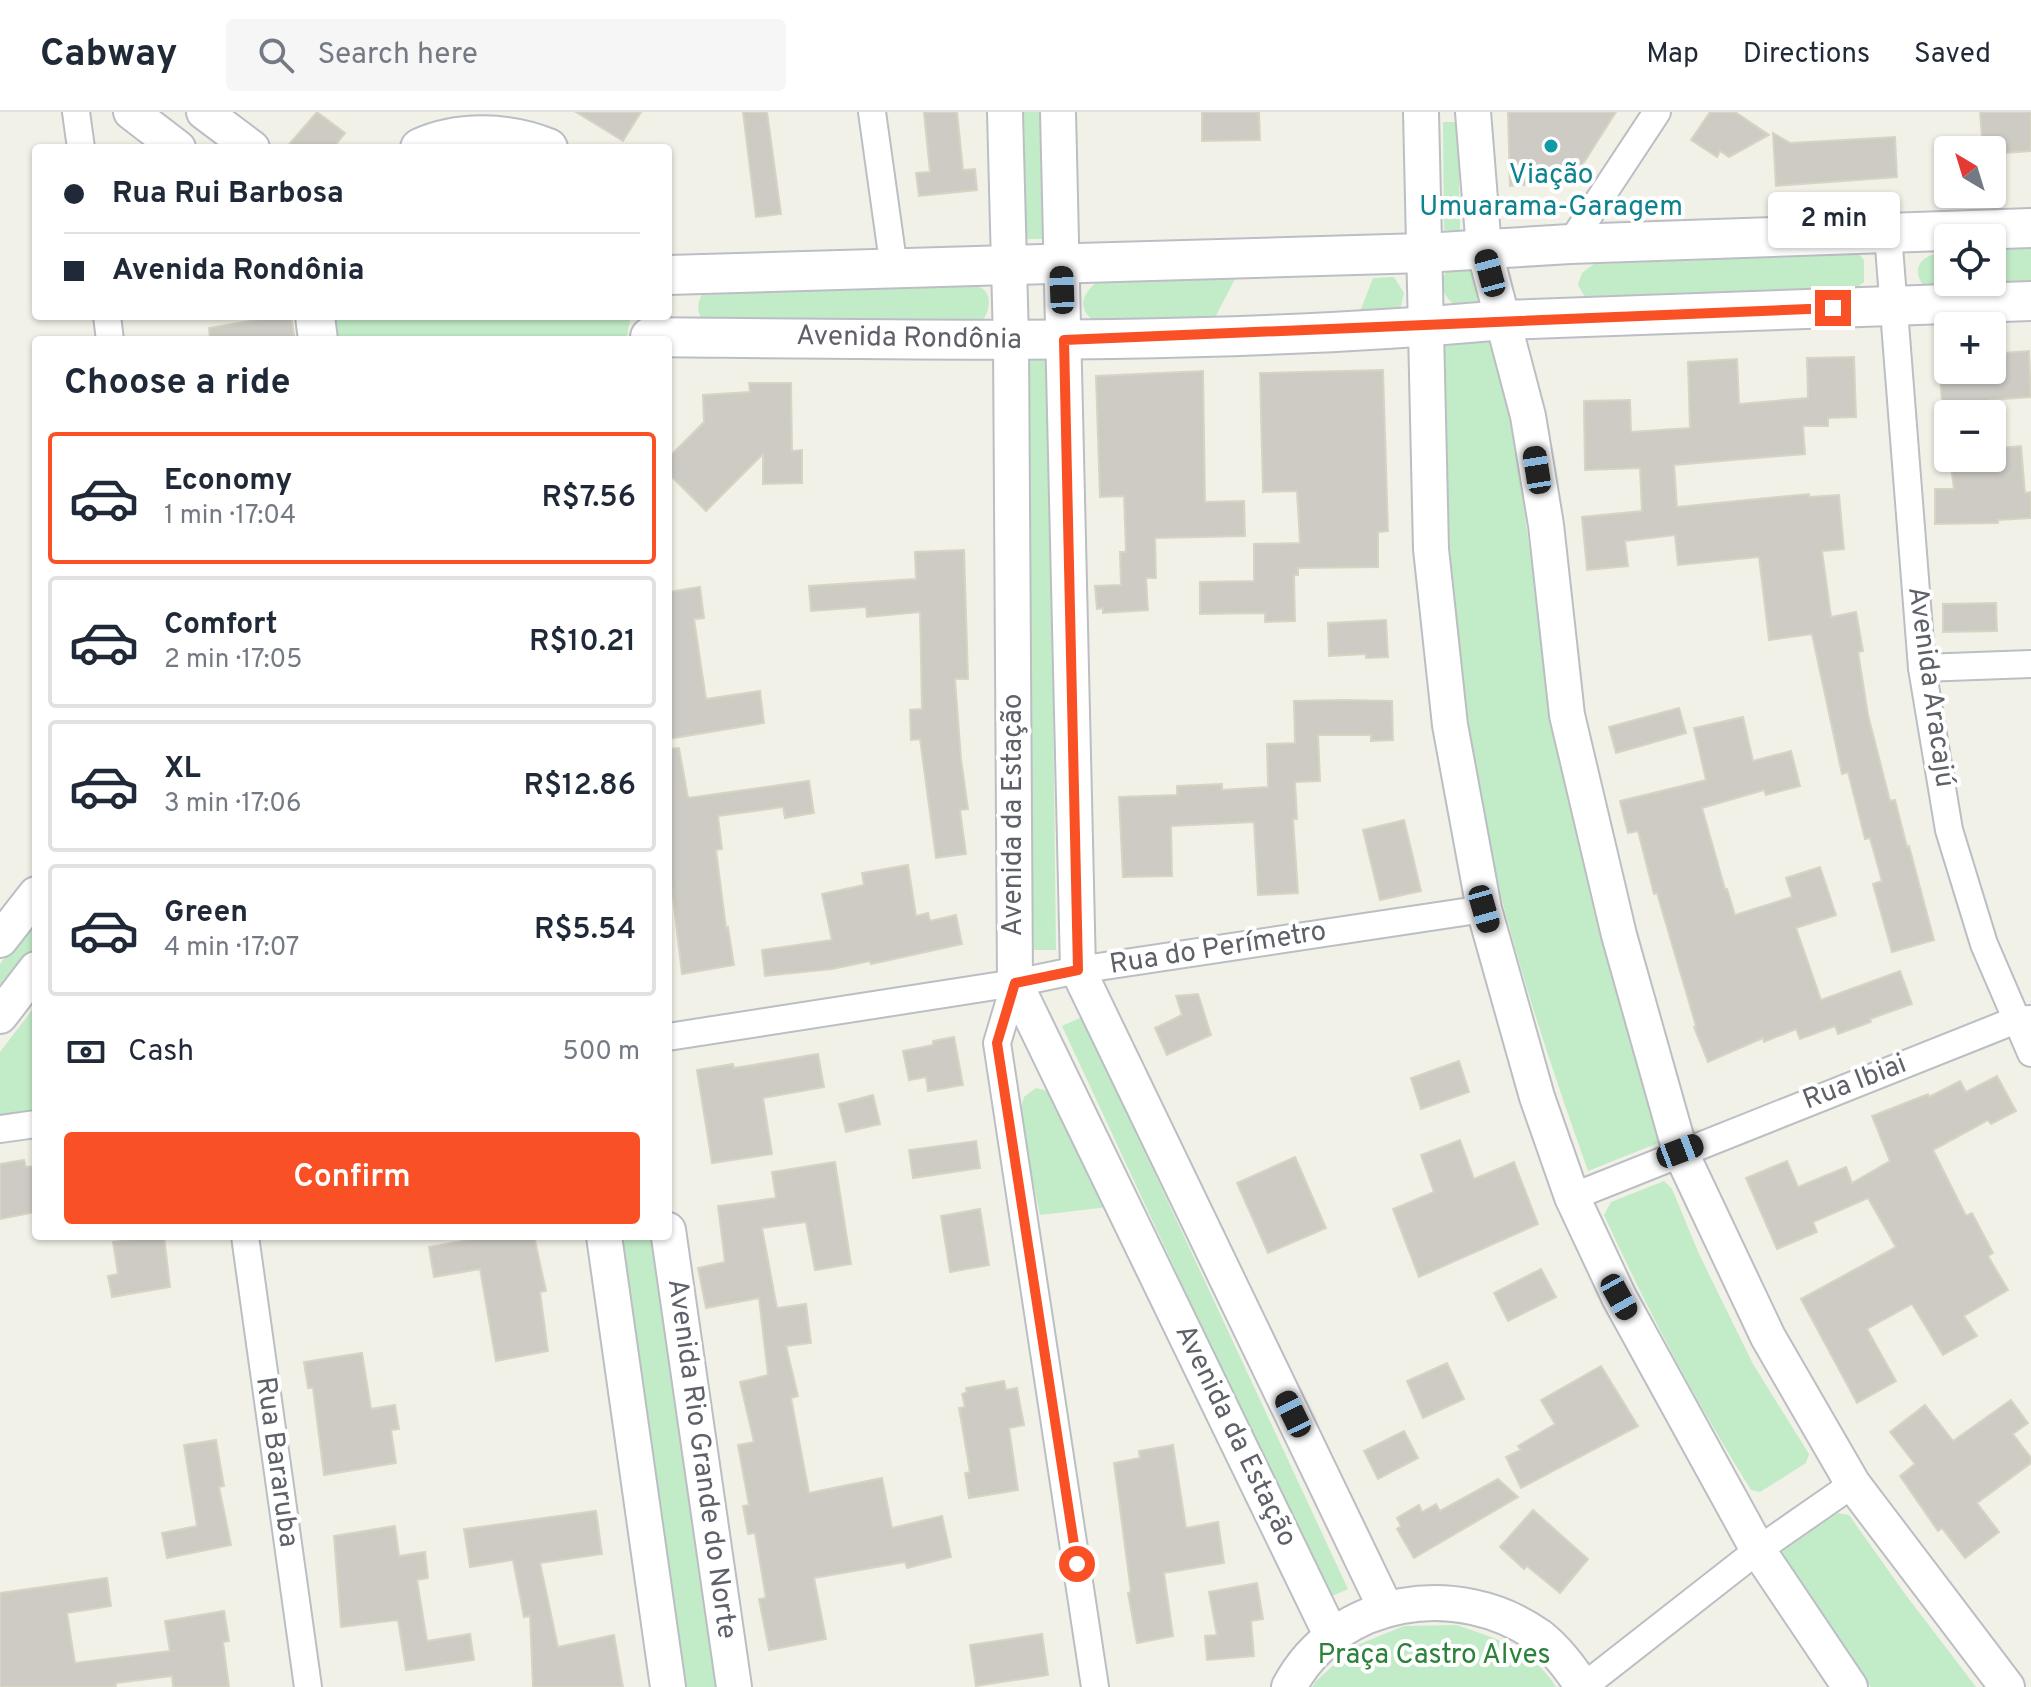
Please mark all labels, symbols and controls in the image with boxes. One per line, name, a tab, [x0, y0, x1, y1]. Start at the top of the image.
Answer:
search box	[226, 19, 786, 91]
text: Cabway	[40, 31, 178, 80]
icon: search	[254, 33, 298, 77]
text: Search here	[318, 37, 478, 74]
text: Map	[1646, 37, 1699, 73]
text: Directions	[1743, 37, 1870, 73]
text: Saved	[1914, 37, 1991, 73]
north arrow	[1934, 136, 2006, 208]
map controls	[1934, 136, 2006, 472]
marker: Viação Umuarama-Garagem	[1542, 137, 1560, 155]
place label: Viação Umuarama-Garagem	[1419, 158, 1683, 226]
text: Rua Rui Barbosa	[112, 176, 344, 213]
callout: 2 min	[1767, 192, 1899, 248]
text: 2 min	[1800, 203, 1868, 236]
button: locate	[1934, 224, 2006, 296]
car	[1472, 247, 1508, 299]
text: Avenida Rondônia	[112, 253, 364, 290]
car	[1049, 266, 1075, 314]
route end	[1815, 290, 1851, 326]
button: +	[1934, 312, 2006, 384]
street label: Avenida Rondônia	[796, 319, 1022, 359]
text: Choose a ride	[64, 361, 290, 407]
button: −	[1934, 400, 2006, 472]
car	[1521, 444, 1553, 496]
icon: car	[68, 462, 140, 534]
text: Economy	[164, 463, 292, 500]
text: R$7.56	[541, 480, 636, 517]
text: 1 min · 17:04	[164, 500, 296, 533]
street label: Avenida Aracajú	[1898, 584, 1962, 790]
icon: car	[68, 606, 140, 678]
text: Comfort	[164, 607, 277, 644]
text: R$10.21	[529, 624, 636, 661]
text: 2 min · 17:05	[164, 644, 302, 677]
street label: Avenida da Estação	[996, 694, 1032, 936]
icon: car	[68, 750, 140, 822]
text: XL	[164, 751, 201, 788]
text: R$12.86	[523, 768, 636, 805]
text: 3 min · 17:06	[164, 788, 301, 821]
car	[1466, 883, 1502, 935]
icon: car	[68, 894, 140, 966]
text: Green	[164, 895, 248, 932]
text: R$5.54	[534, 912, 636, 949]
street label: Rua do Perímetro	[1107, 914, 1329, 984]
text: 4 min · 17:07	[164, 932, 299, 965]
icon: cash	[64, 1030, 108, 1074]
text: Cash	[128, 1034, 194, 1071]
text: 500 m	[563, 1036, 640, 1069]
street label: Rua Ibiai	[1798, 1047, 1912, 1119]
car	[1653, 1131, 1707, 1171]
button: Confirm	[64, 1132, 640, 1224]
car	[1597, 1270, 1641, 1324]
street label: Avenida Rio Grande do Norte	[658, 1277, 744, 1641]
street label: Avenida da Estação	[1166, 1319, 1304, 1553]
street label: Rua Bararuba	[246, 1374, 306, 1550]
car	[1272, 1387, 1314, 1441]
route start	[1059, 1546, 1095, 1582]
park label: Praça Castro Alves	[1317, 1638, 1551, 1674]

